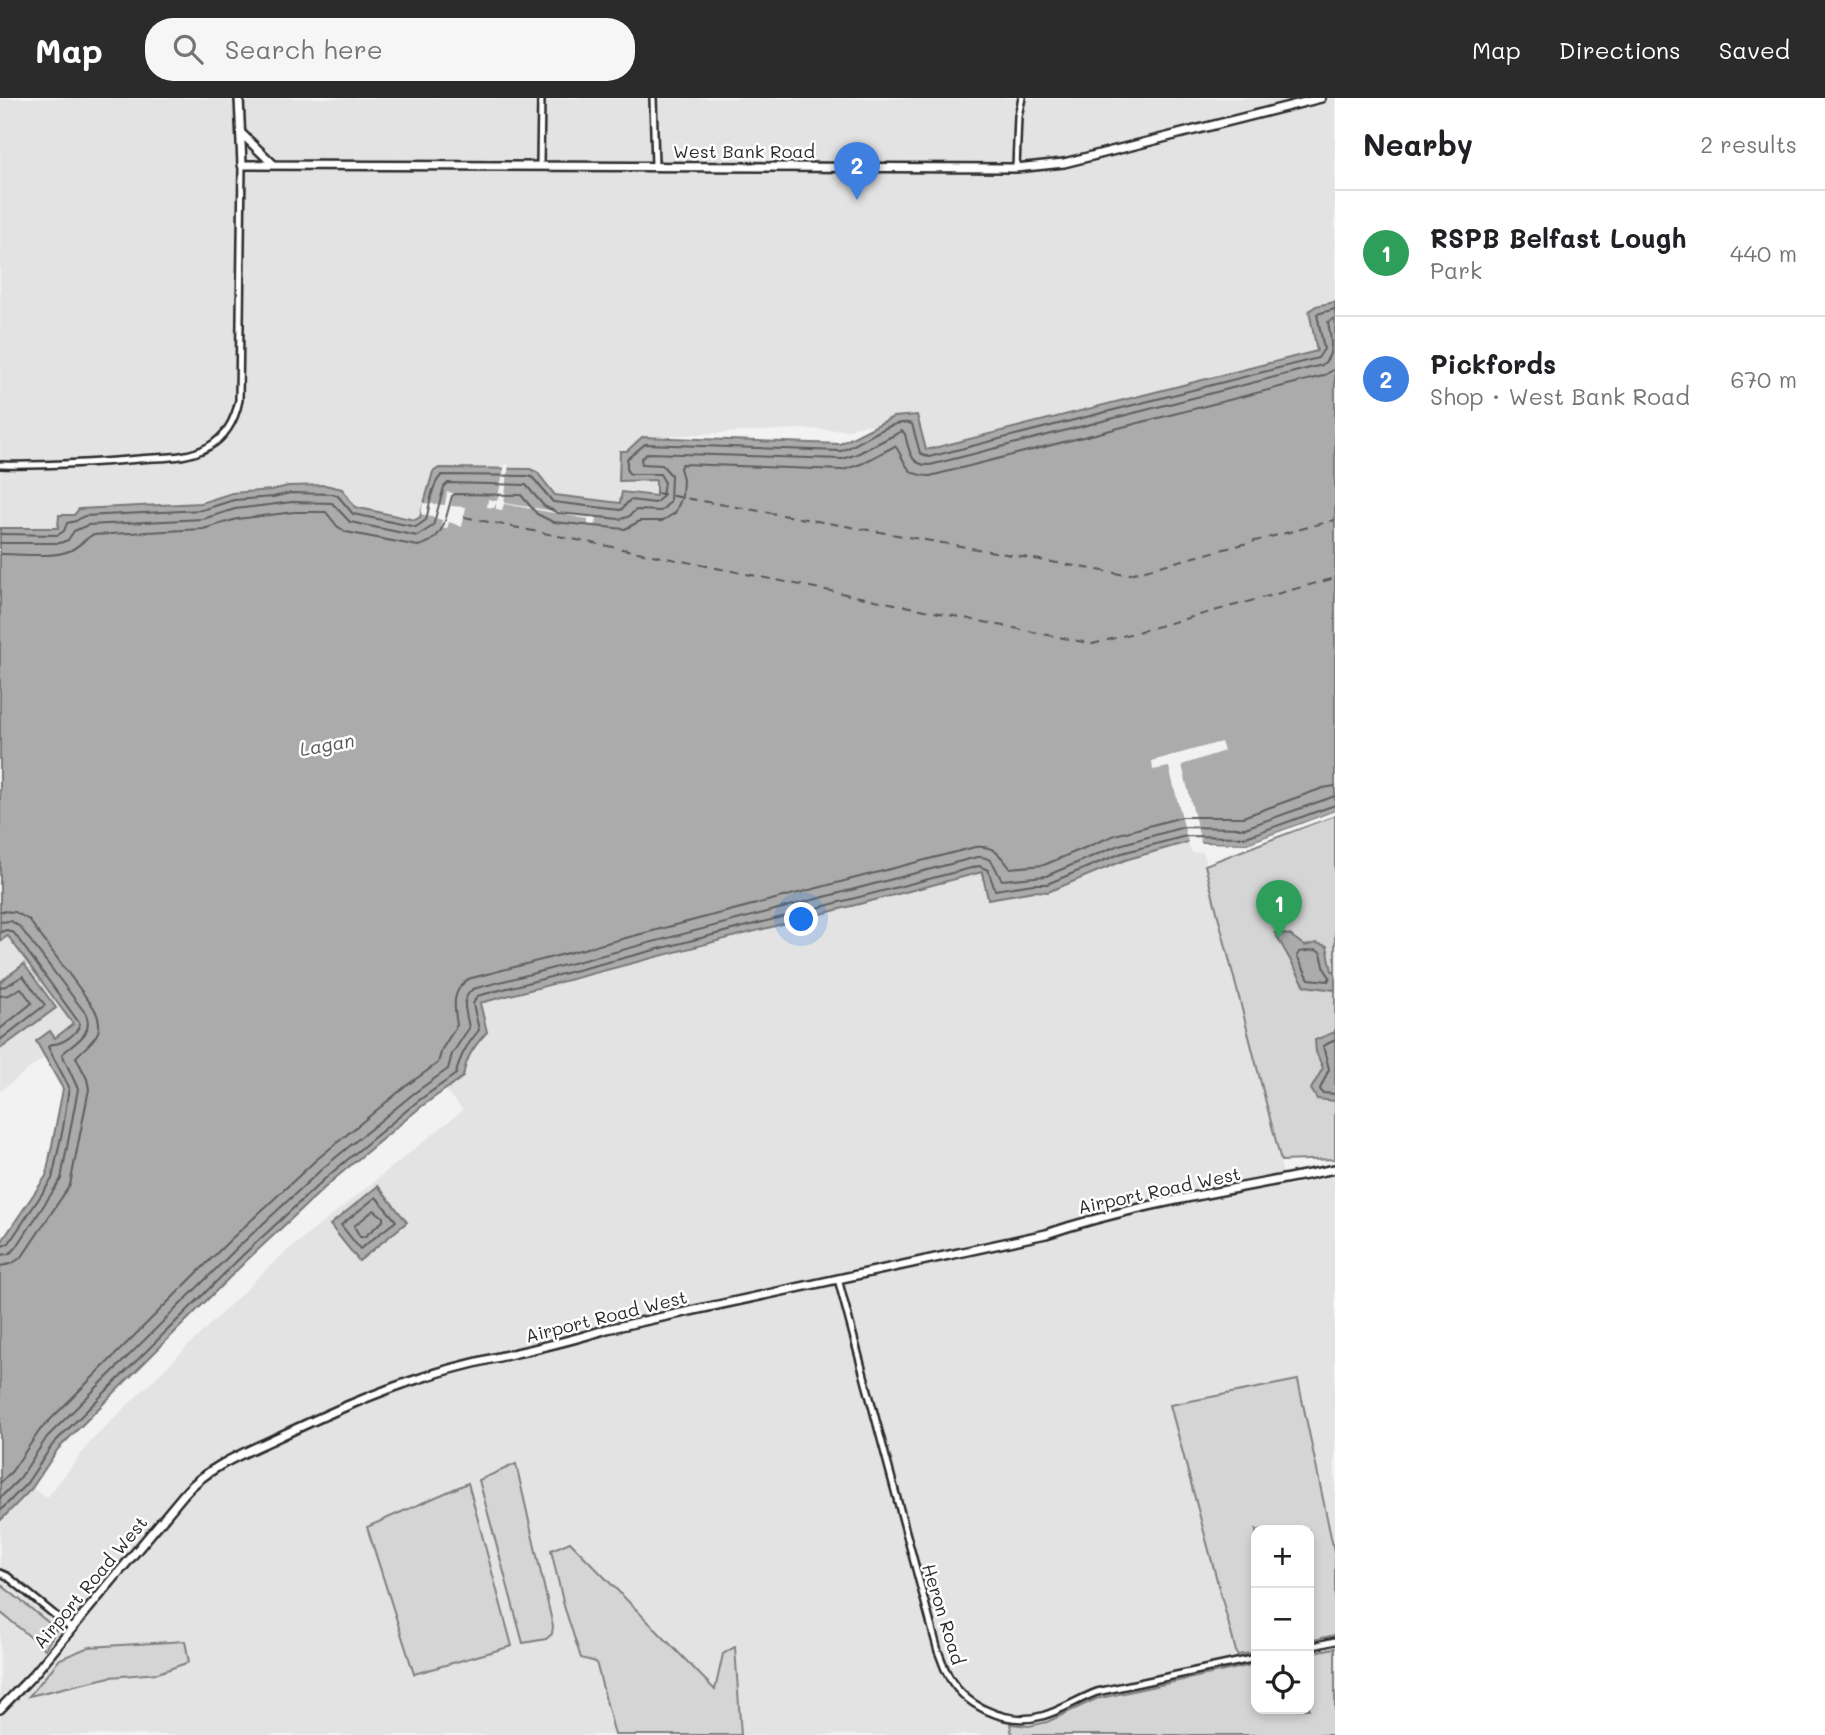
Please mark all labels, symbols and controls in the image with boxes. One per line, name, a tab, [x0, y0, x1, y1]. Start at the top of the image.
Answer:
search box	[145, 18, 635, 81]
text: Map	[35, 28, 103, 71]
icon: search	[169, 30, 207, 68]
text: Search here	[225, 32, 383, 66]
text: Map	[1472, 34, 1521, 65]
text: Directions	[1559, 34, 1681, 65]
text: Saved	[1719, 34, 1790, 65]
text: Nearby	[1363, 124, 1473, 164]
text: 2 results	[1700, 129, 1797, 159]
street label: West Bank Road	[673, 139, 815, 163]
pin: 2	[834, 142, 880, 200]
text: RSPB Belfast Lough	[1430, 221, 1686, 255]
text: 1	[1381, 238, 1391, 268]
text: 440 m	[1730, 238, 1797, 268]
text: Park	[1430, 255, 1482, 285]
text: Pickfords	[1430, 347, 1556, 381]
text: 2	[1380, 364, 1392, 394]
text: 670 m	[1730, 364, 1797, 394]
text: Shop · West Bank Road	[1430, 381, 1690, 411]
water label: Lagan	[298, 727, 356, 761]
pin: 1	[1256, 880, 1302, 938]
your location	[784, 902, 818, 936]
street label: Airport Road West	[1075, 1161, 1243, 1219]
street label: Airport Road West	[523, 1284, 689, 1348]
street label: Airport Road West	[28, 1511, 152, 1653]
map controls	[1251, 1525, 1314, 1714]
button: +	[1251, 1525, 1314, 1588]
street label: Heron Road	[917, 1561, 971, 1667]
button: −	[1251, 1588, 1314, 1651]
button: locate	[1251, 1651, 1314, 1714]

